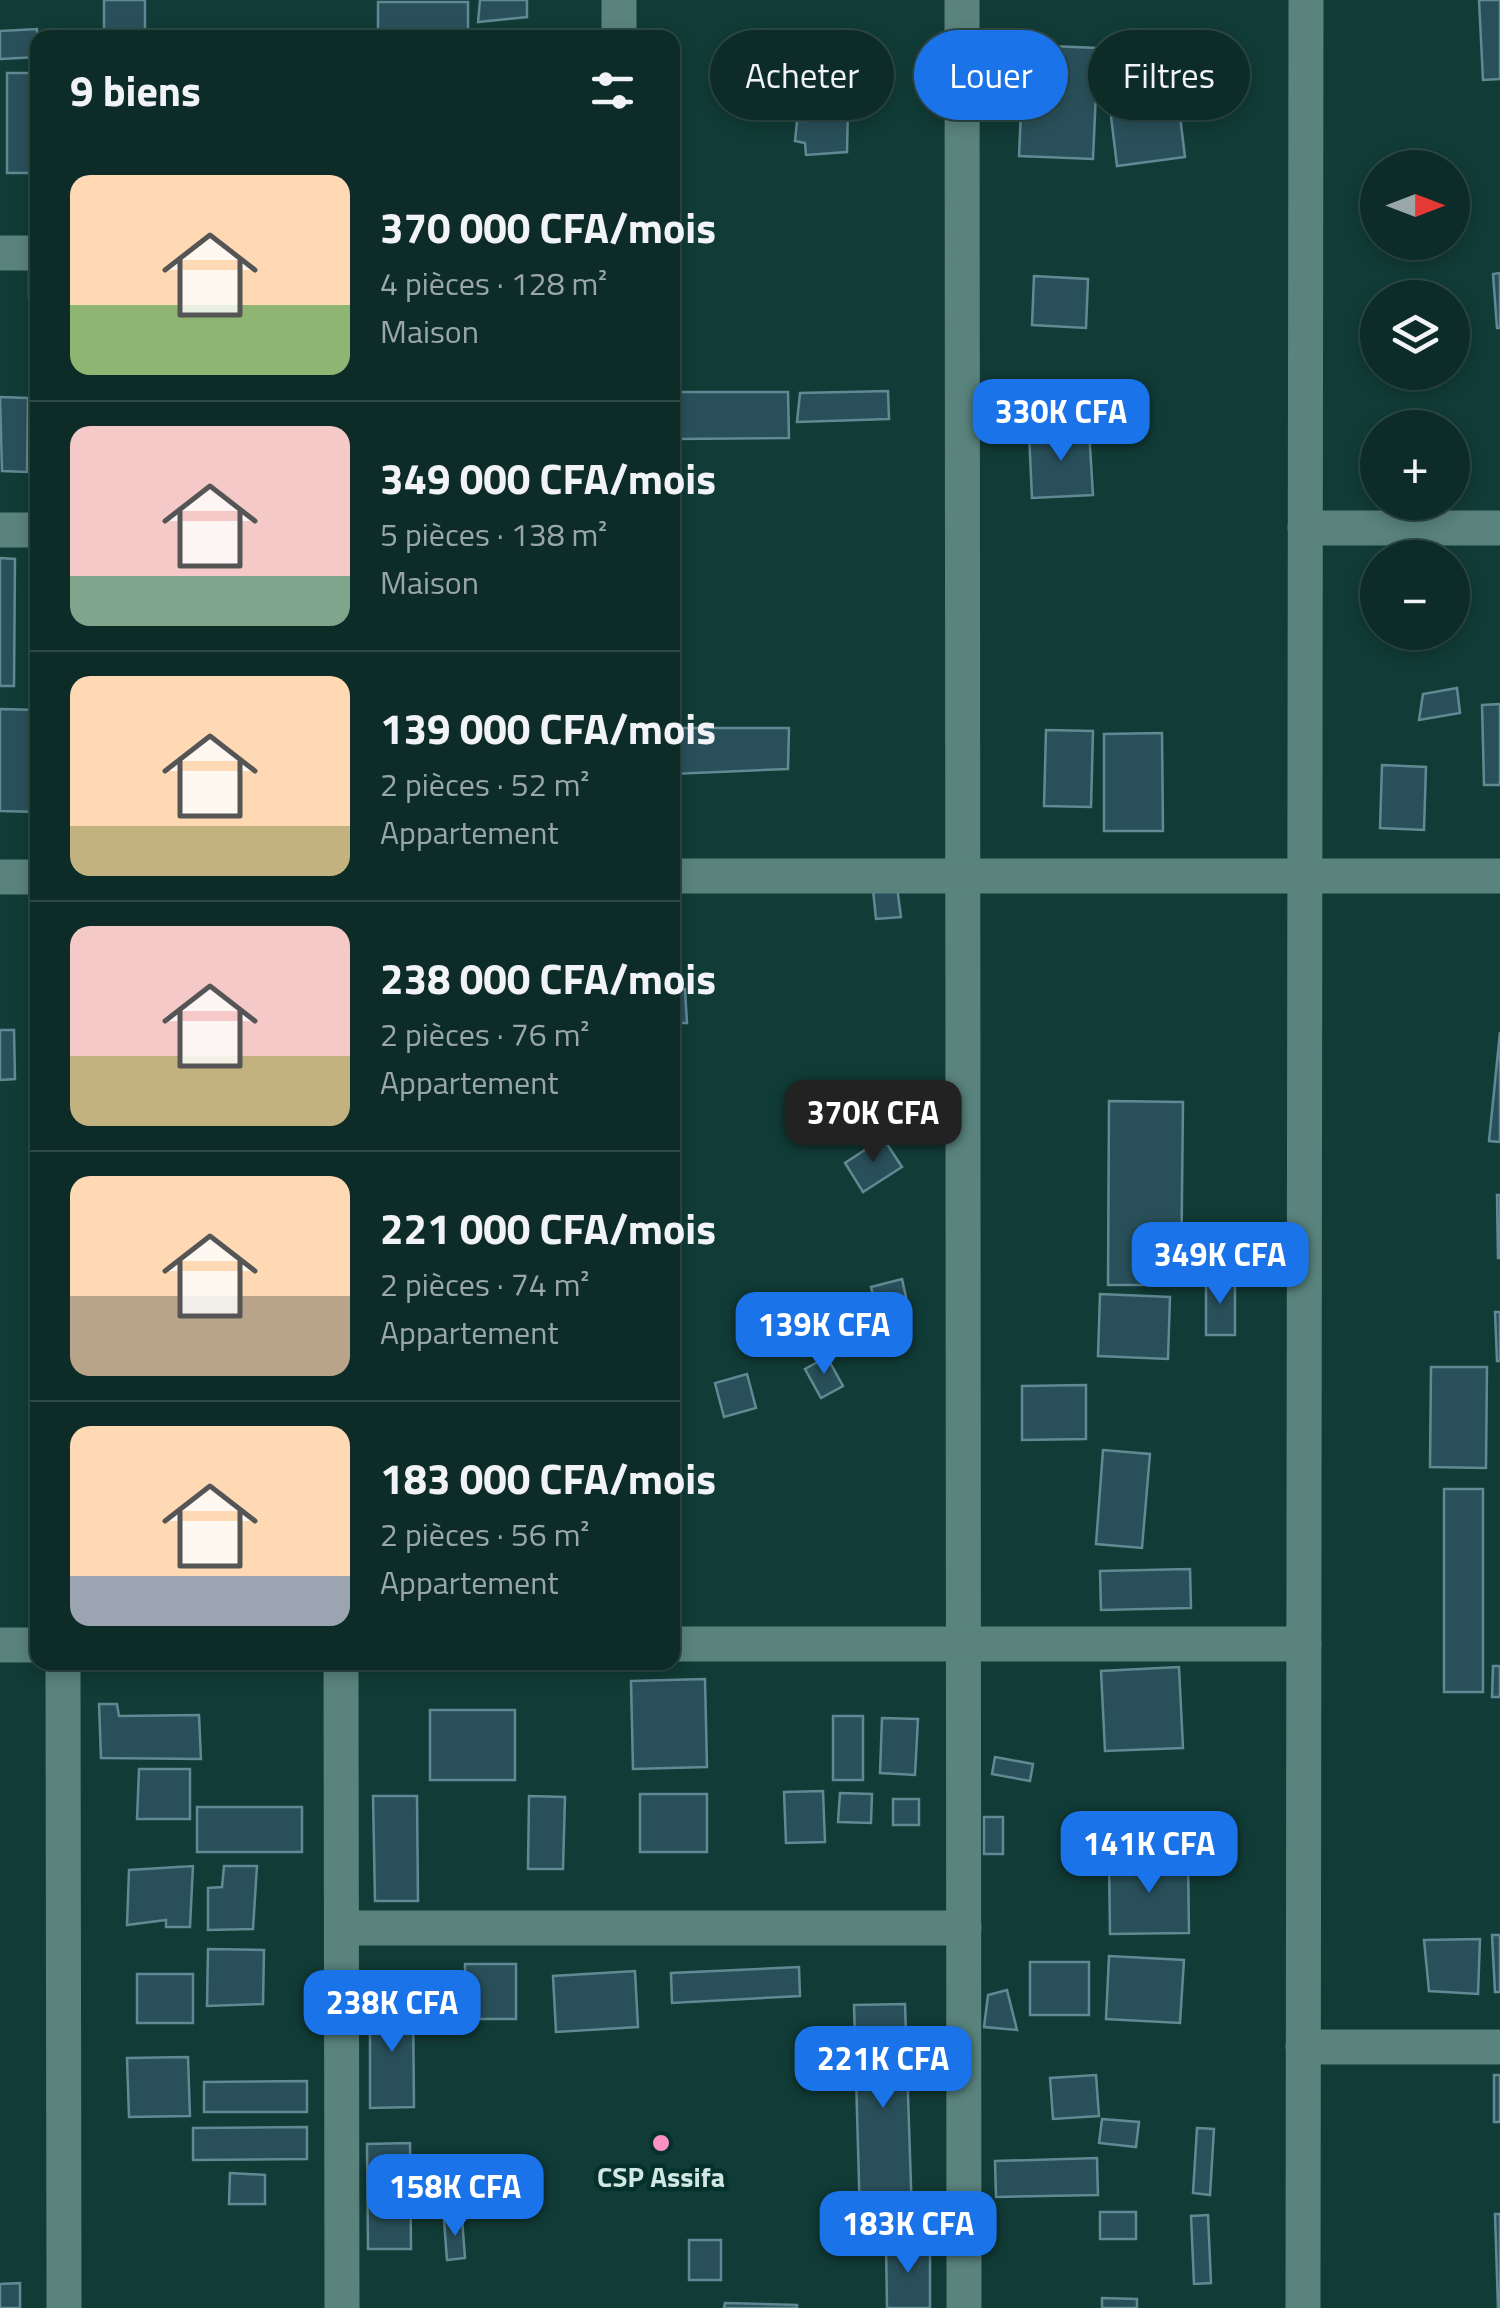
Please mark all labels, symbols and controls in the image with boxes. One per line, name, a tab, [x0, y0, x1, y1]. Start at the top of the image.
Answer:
chip: Acheter	[710, 30, 894, 120]
chip: Louer	[914, 30, 1068, 120]
chip: Filtres	[1088, 30, 1250, 120]
text: 9 biens	[70, 58, 201, 122]
icon: filters	[585, 63, 640, 118]
north arrow	[1360, 150, 1470, 260]
map controls	[1360, 150, 1470, 650]
text: 370 000 CFA/mois	[380, 195, 716, 259]
icon: home	[150, 215, 270, 335]
text: 4 pièces · 128 m²	[380, 259, 607, 307]
button: layers	[1360, 280, 1470, 390]
text: Maison	[380, 307, 479, 355]
pin: 330K CFA	[958, 379, 1164, 464]
text: 330K CFA	[995, 387, 1127, 435]
button: +	[1360, 410, 1470, 520]
text: 349 000 CFA/mois	[380, 446, 716, 510]
icon: home	[150, 466, 270, 586]
text: 5 pièces · 138 m²	[380, 510, 607, 558]
button: −	[1360, 540, 1470, 650]
text: Maison	[380, 558, 479, 606]
text: 139 000 CFA/mois	[380, 696, 716, 760]
icon: home	[150, 716, 270, 836]
text: 2 pièces · 52 m²	[380, 760, 589, 808]
text: Appartement	[380, 808, 559, 856]
text: 238 000 CFA/mois	[380, 946, 716, 1010]
icon: home	[150, 966, 270, 1086]
text: 2 pièces · 76 m²	[380, 1010, 589, 1058]
text: Appartement	[380, 1058, 559, 1106]
pin: 370K CFA	[770, 1080, 976, 1165]
text: 370K CFA	[807, 1088, 939, 1136]
text: 221 000 CFA/mois	[380, 1196, 716, 1260]
icon: home	[150, 1216, 270, 1336]
pin: 349K CFA	[1117, 1222, 1323, 1307]
text: 349K CFA	[1154, 1230, 1286, 1278]
text: 2 pièces · 74 m²	[380, 1260, 589, 1308]
pin: 139K CFA	[721, 1292, 927, 1377]
text: 139K CFA	[758, 1300, 890, 1348]
text: Appartement	[380, 1308, 559, 1356]
text: 183 000 CFA/mois	[380, 1446, 716, 1510]
icon: home	[150, 1466, 270, 1586]
text: 2 pièces · 56 m²	[380, 1510, 589, 1558]
text: Appartement	[380, 1558, 559, 1606]
pin: 141K CFA	[1046, 1811, 1252, 1896]
text: 141K CFA	[1083, 1819, 1215, 1867]
pin: 238K CFA	[289, 1970, 495, 2055]
text: 238K CFA	[326, 1978, 458, 2026]
pin: 221K CFA	[780, 2026, 986, 2111]
text: 221K CFA	[817, 2034, 949, 2082]
marker: CSP Assifa	[650, 2132, 672, 2154]
pin: 158K CFA	[352, 2154, 558, 2239]
place label: CSP Assifa	[597, 2155, 725, 2198]
text: 158K CFA	[389, 2162, 521, 2210]
pin: 183K CFA	[805, 2191, 1011, 2276]
text: 183K CFA	[842, 2199, 974, 2247]

